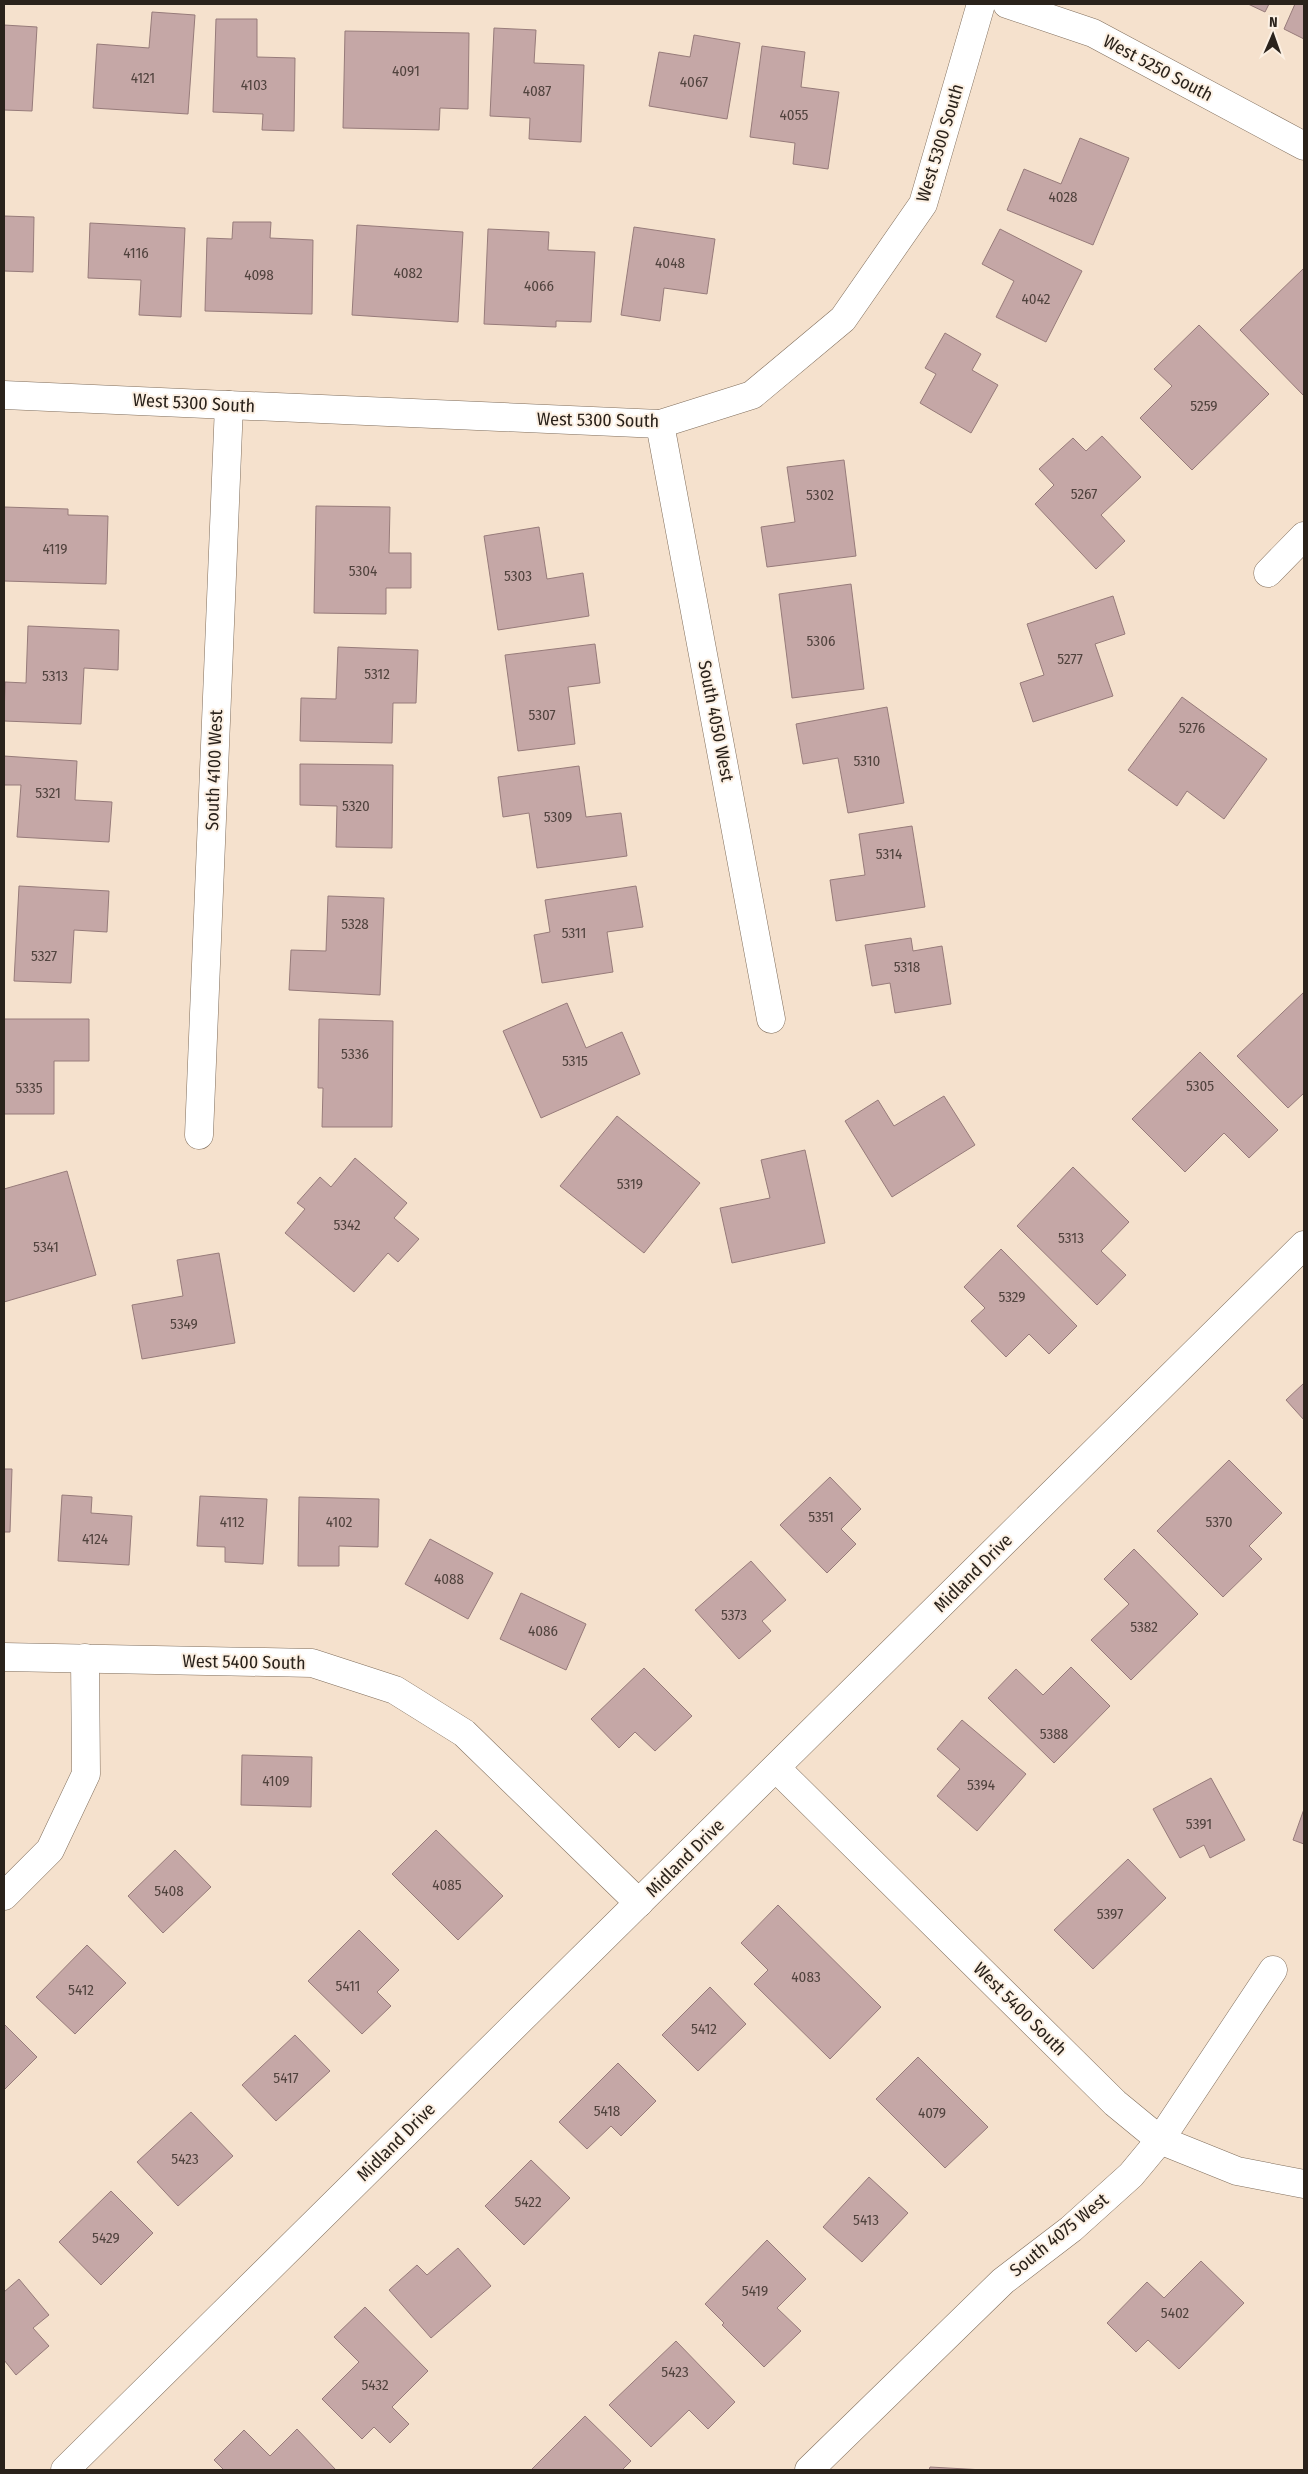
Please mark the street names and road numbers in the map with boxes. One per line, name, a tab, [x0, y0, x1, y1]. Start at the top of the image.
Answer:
street label: West 5250 South	[1099, 30, 1217, 106]
street label: West 5300 South	[912, 81, 968, 205]
street label: West 5300 South	[132, 389, 256, 417]
street label: West 5300 South	[537, 408, 659, 432]
street label: South 4050 West	[693, 658, 739, 784]
street label: South 4100 West	[201, 709, 227, 831]
street label: Midland Drive	[929, 1529, 1017, 1617]
street label: West 5400 South	[182, 1650, 306, 1674]
street label: Midland Drive	[641, 1814, 729, 1902]
street label: West 5400 South	[969, 1958, 1071, 2060]
street label: Midland Drive	[352, 2098, 440, 2186]
street label: South 4075 West	[1005, 2188, 1113, 2281]

